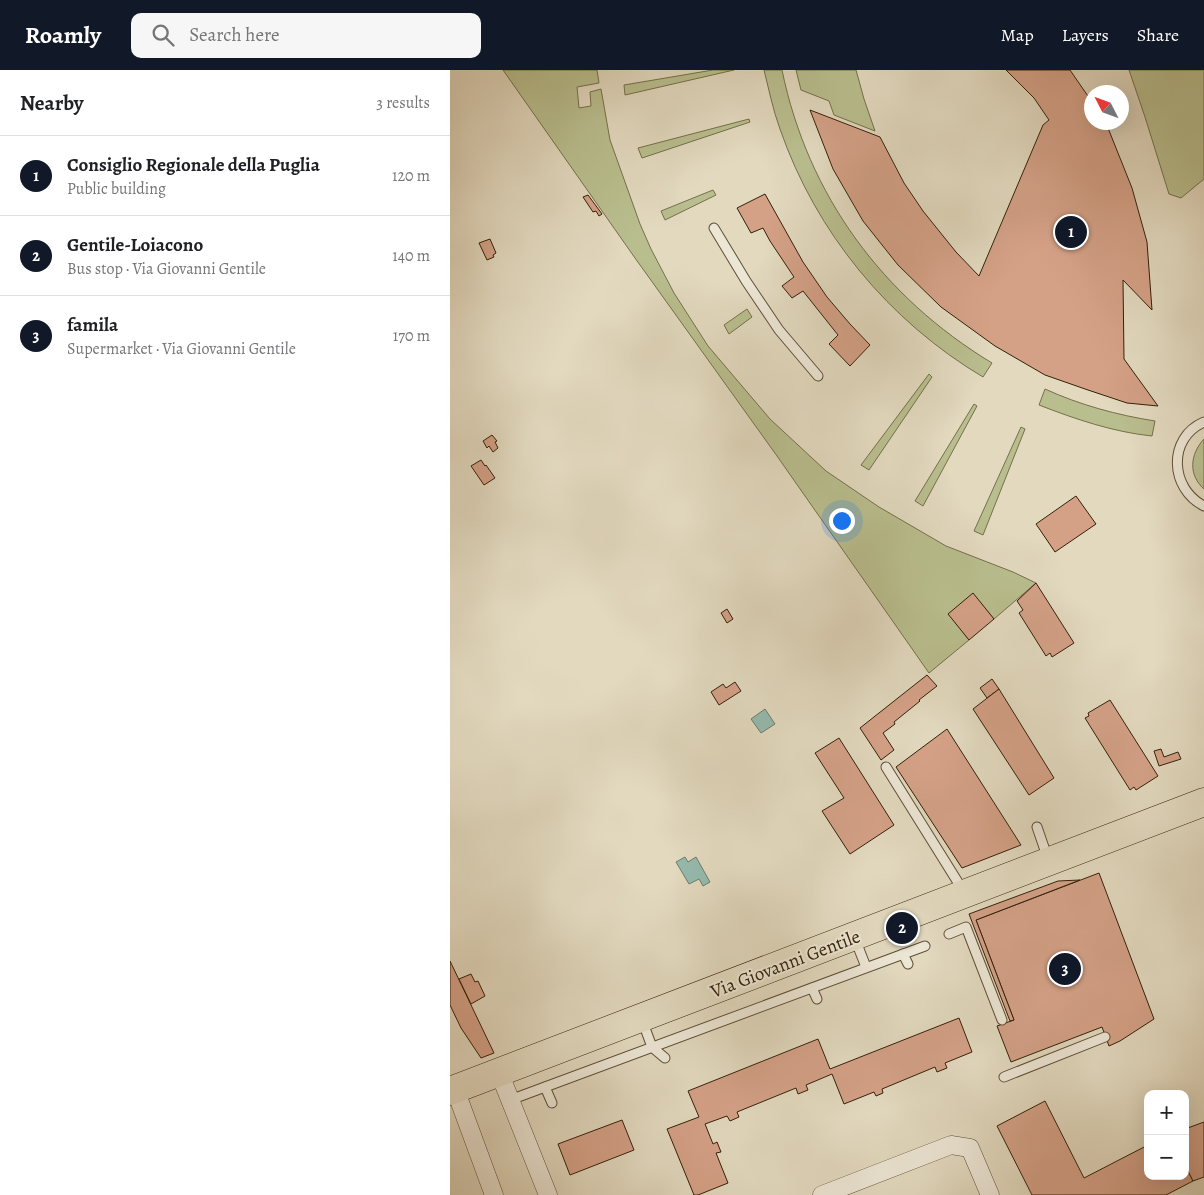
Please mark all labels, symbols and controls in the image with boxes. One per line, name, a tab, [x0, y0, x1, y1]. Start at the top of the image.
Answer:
search box	[131, 13, 481, 58]
text: Roamly	[25, 19, 101, 51]
icon: search	[149, 21, 177, 49]
text: Search here	[189, 22, 280, 48]
text: Map	[1001, 23, 1034, 47]
text: Layers	[1062, 23, 1109, 47]
text: Share	[1137, 23, 1179, 47]
north arrow	[1084, 85, 1129, 130]
text: Nearby	[20, 89, 83, 117]
text: 3 results	[376, 92, 430, 114]
text: Consiglio Regionale della Puglia	[67, 152, 320, 178]
text: 1	[33, 165, 39, 187]
text: 120 m	[392, 165, 430, 187]
text: Public building	[67, 178, 166, 200]
pin: 1	[1055, 213, 1087, 251]
text: Gentile-Loiacono	[67, 232, 203, 258]
text: 2	[32, 245, 40, 267]
text: 140 m	[392, 245, 430, 267]
text: Bus stop · Via Giovanni Gentile	[67, 258, 266, 280]
text: famila	[67, 312, 118, 338]
text: 3	[33, 325, 39, 347]
text: 170 m	[393, 325, 430, 347]
text: Supermarket · Via Giovanni Gentile	[67, 338, 296, 360]
your location	[829, 508, 855, 534]
pin: 2	[886, 909, 918, 947]
street label: Via Giovanni Gentile	[706, 923, 864, 1005]
pin: 3	[1049, 950, 1081, 988]
map controls	[1144, 1090, 1189, 1180]
button: +	[1144, 1090, 1189, 1135]
button: −	[1144, 1135, 1189, 1180]

